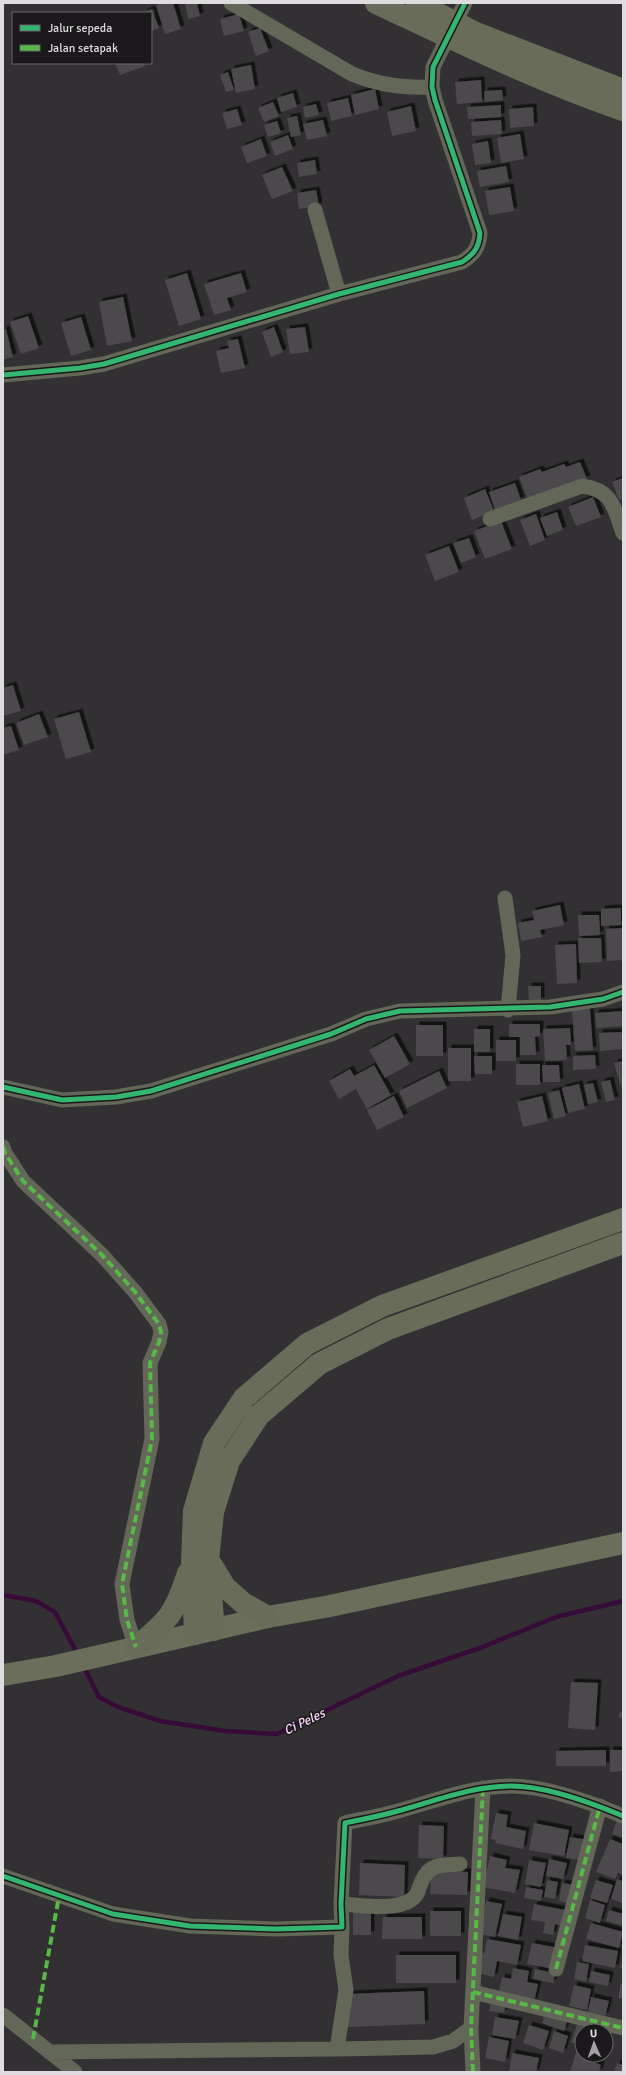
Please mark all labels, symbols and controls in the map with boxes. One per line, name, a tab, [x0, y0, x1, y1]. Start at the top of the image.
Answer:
legend	[12, 12, 152, 64]
text: Jalur sepeda	[48, 21, 112, 36]
text: Jalan setapak	[48, 41, 118, 56]
water label: Ci Peles	[281, 1705, 329, 1739]
north arrow	[574, 2023, 614, 2063]
text: U	[590, 2027, 598, 2040]

